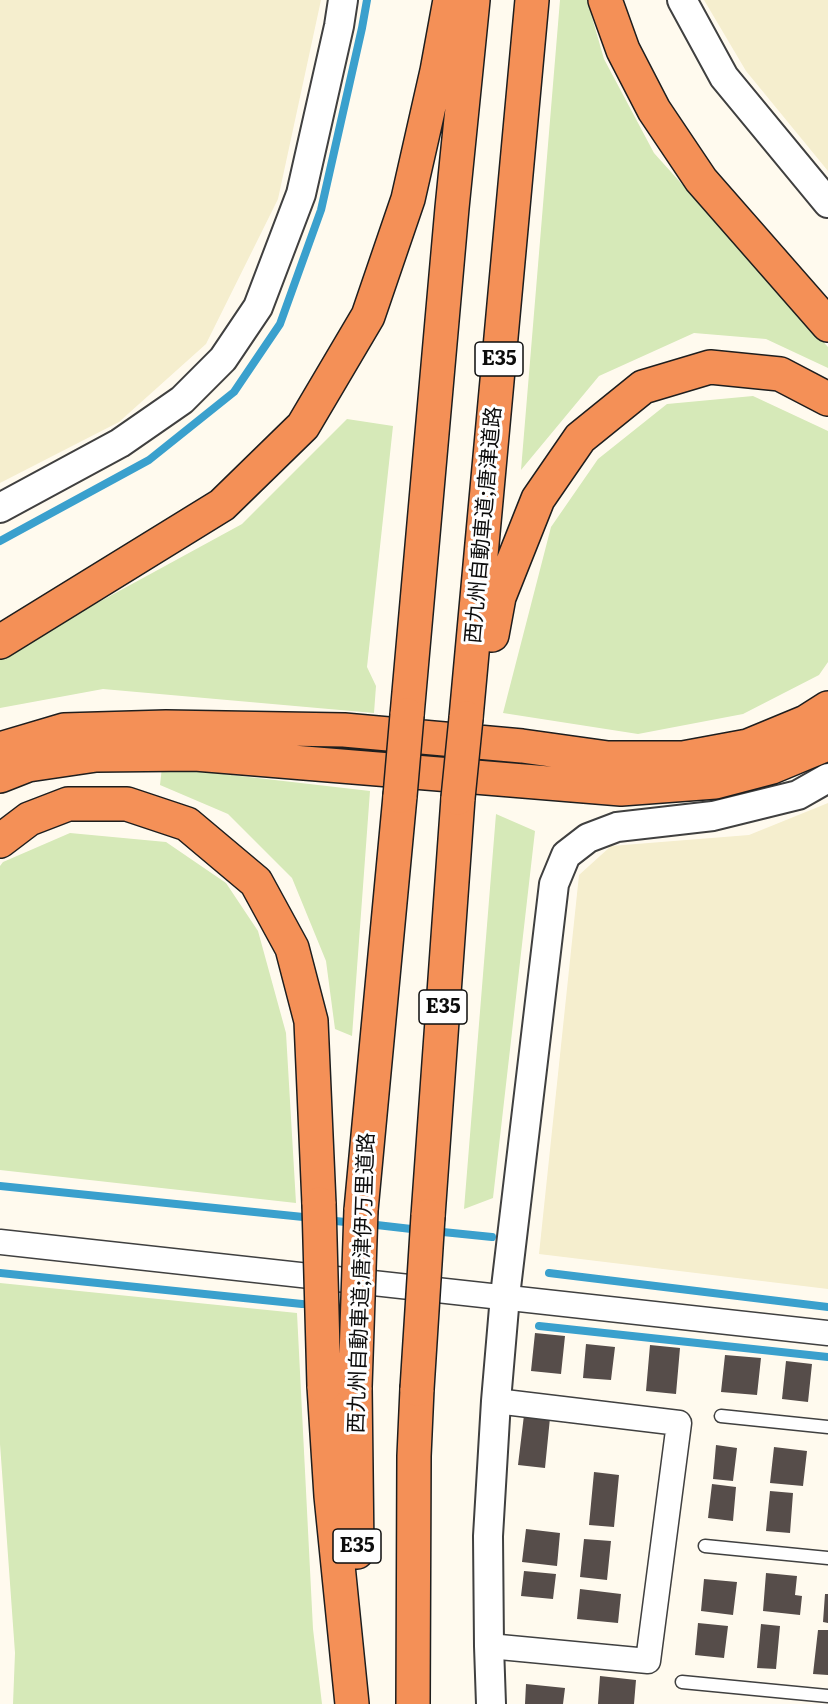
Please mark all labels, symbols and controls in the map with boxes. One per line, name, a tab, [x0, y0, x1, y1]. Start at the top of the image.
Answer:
road number: E35	[475, 342, 523, 376]
street label: 西九州自動車道;唐津道路	[461, 405, 507, 645]
road number: E35	[419, 990, 467, 1024]
street label: 西九州自動車道;唐津伊万里道路	[344, 1132, 380, 1434]
road number: E35	[333, 1529, 381, 1563]

